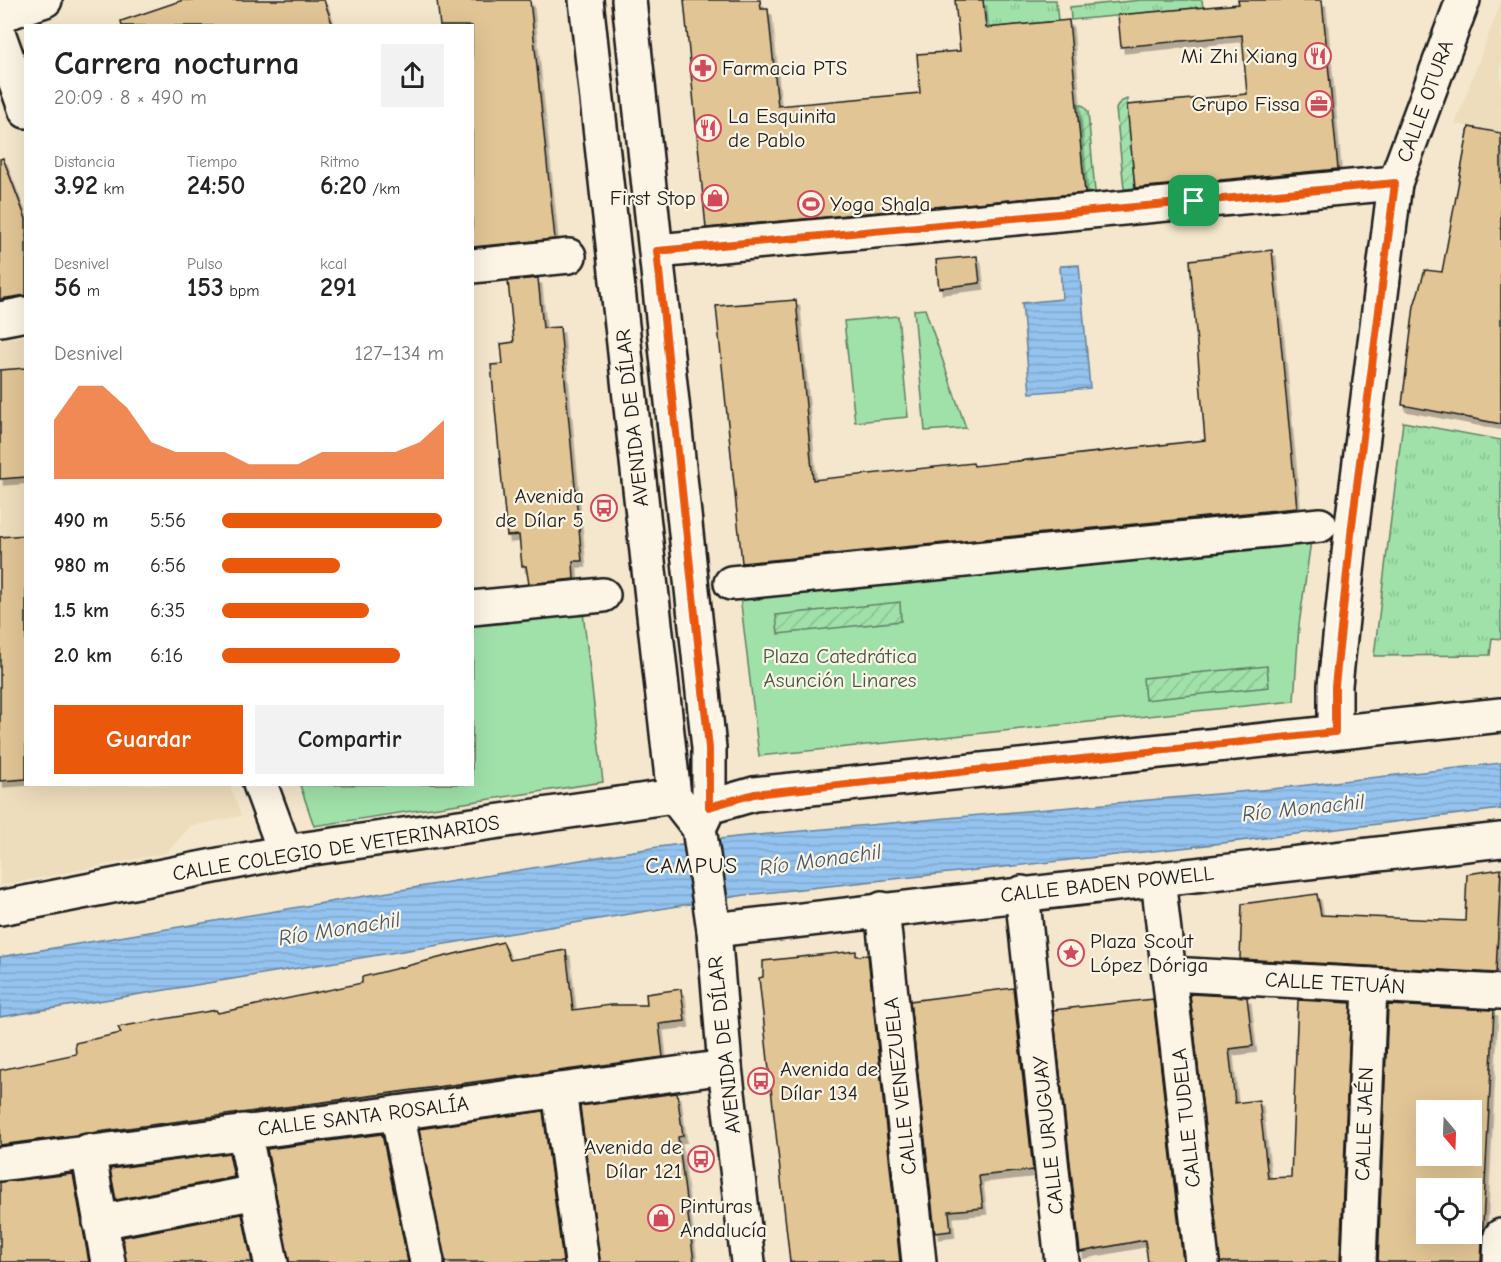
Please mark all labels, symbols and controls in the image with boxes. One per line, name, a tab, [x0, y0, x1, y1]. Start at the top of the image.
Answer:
street label: CALLE OTURA	[1392, 37, 1458, 165]
restaurant icon: Mi Zhi Xiang	[1303, 41, 1333, 71]
text: Carrera nocturna	[54, 44, 300, 82]
button: share	[381, 44, 444, 107]
place label: Mi Zhi Xiang	[1181, 44, 1298, 68]
pharmacy icon: Farmacia PTS	[688, 53, 718, 83]
place label: Farmacia PTS	[722, 56, 847, 80]
text: 20:09 · 8 × 490 m	[54, 86, 207, 109]
office icon: Grupo Fissa	[1304, 89, 1334, 119]
place label: Grupo Fissa	[1191, 92, 1300, 116]
place label: La Esquinita de Pablo	[728, 104, 836, 152]
restaurant icon: La Esquinita de Pablo	[693, 113, 723, 143]
text: Distancia	[54, 153, 115, 171]
text: Tiempo	[187, 153, 237, 171]
text: Ritmo	[320, 153, 359, 171]
text: 3.92	[54, 171, 98, 201]
text: 24:50	[187, 171, 245, 201]
text: 6:20	[320, 171, 367, 201]
pin	[1168, 175, 1219, 226]
text: km	[98, 180, 124, 198]
text: /km	[367, 180, 400, 198]
shop icon: First Stop	[700, 183, 730, 213]
icon: arrive	[1177, 184, 1210, 217]
place label: First Stop	[610, 186, 696, 210]
sports icon: Yoga Shala	[796, 189, 826, 219]
place label: Yoga Shala	[830, 192, 930, 216]
text: Desnivel	[54, 255, 109, 273]
text: Pulso	[187, 255, 223, 273]
text: kcal	[320, 255, 347, 273]
text: 56	[54, 273, 81, 303]
text: 153	[187, 273, 224, 303]
text: 291	[320, 273, 357, 303]
text: m	[81, 282, 100, 300]
text: bpm	[224, 282, 259, 300]
street label: AVENIDA DE DÍLAR	[611, 328, 653, 508]
text: Desnivel	[54, 342, 123, 365]
text: 127–134 m	[355, 342, 444, 365]
place label: Avenida de Dílar 5	[495, 484, 584, 532]
bus stop icon: Avenida de Dílar 5	[589, 493, 619, 523]
text: 490 m	[54, 509, 108, 532]
text: 5:56	[150, 509, 186, 532]
text: 980 m	[54, 554, 109, 577]
text: 6:56	[150, 554, 186, 577]
text: 1.5 km	[54, 599, 109, 622]
text: 6:35	[150, 599, 185, 622]
text: 2.0 km	[54, 644, 112, 667]
text: 6:16	[150, 644, 183, 667]
park label: Plaza Catedrática Asunción Linares	[763, 644, 917, 692]
button: Guardar	[54, 705, 243, 774]
button: Compartir	[255, 705, 444, 774]
water label: Río Monachil	[1241, 789, 1367, 827]
street label: CALLE COLEGIO DE VETERINARIOS	[171, 810, 501, 886]
water label: Río Monachil	[757, 838, 884, 881]
district label: CAMPUS	[645, 853, 739, 879]
street label: CALLE BADEN POWELL	[999, 861, 1215, 907]
water label: Río Monachil	[276, 906, 403, 951]
place label: Plaza Scout López Dóriga	[1090, 929, 1208, 977]
place icon: Plaza Scout López Dóriga	[1056, 938, 1086, 968]
street label: AVENIDA DE DÍLAR	[703, 955, 745, 1135]
street label: CALLE TETUÁN	[1264, 967, 1406, 999]
street label: CALLE VENEZUELA	[879, 996, 921, 1176]
street label: CALLE TUDELA	[1167, 1047, 1205, 1189]
street label: CALLE URUGUAY	[1028, 1054, 1068, 1216]
place label: Avenida de Dílar 134	[780, 1057, 878, 1105]
bus stop icon: Avenida de Dílar 134	[746, 1066, 776, 1096]
street label: CALLE JAÉN	[1350, 1067, 1378, 1181]
street label: CALLE SANTA ROSALÍA	[256, 1091, 470, 1141]
north arrow	[1416, 1100, 1482, 1166]
map controls	[1416, 1100, 1482, 1244]
place label: Avenida de Dílar 121	[584, 1135, 682, 1183]
bus stop icon: Avenida de Dílar 121	[686, 1144, 716, 1174]
button: locate	[1416, 1178, 1482, 1244]
place label: Pinturas Andalucía	[680, 1194, 767, 1242]
shop icon: Pinturas Andalucía	[646, 1203, 676, 1233]

